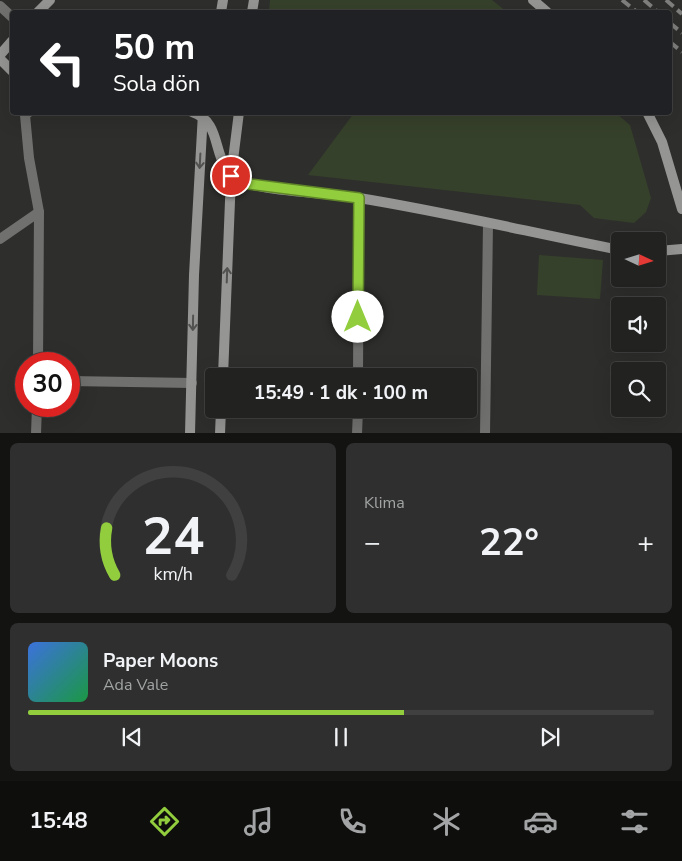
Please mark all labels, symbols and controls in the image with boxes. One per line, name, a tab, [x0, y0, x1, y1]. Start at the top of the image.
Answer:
text: 50 m	[113, 24, 195, 71]
icon: left	[30, 30, 95, 95]
text: Sola dön	[113, 69, 200, 99]
one-way arrow	[196, 153, 205, 169]
pin	[210, 155, 252, 197]
icon: arrive	[217, 162, 245, 190]
north arrow	[611, 232, 666, 288]
map controls	[611, 232, 666, 417]
one-way arrow	[222, 267, 231, 283]
position arrow	[331, 290, 383, 342]
button: sound	[611, 297, 666, 352]
one-way arrow	[188, 315, 198, 331]
speed limit sign: 30	[15, 352, 80, 417]
button: search	[611, 362, 666, 417]
text: 15:49 · 1 dk · 100 m	[254, 380, 428, 406]
text: Klima	[364, 492, 405, 514]
text: 24	[142, 501, 204, 572]
text: 22°	[479, 517, 539, 568]
text: −	[364, 524, 381, 562]
text: +	[637, 524, 654, 562]
text: km/h	[153, 562, 193, 586]
text: Paper Moons	[103, 648, 218, 674]
text: Ada Vale	[103, 674, 168, 696]
icon: previous	[118, 723, 146, 751]
icon: pause	[327, 723, 355, 751]
icon: next	[536, 723, 564, 751]
icon: directions	[147, 804, 182, 839]
icon: music	[241, 804, 276, 839]
icon: phone	[335, 804, 370, 839]
icon: climate	[429, 804, 464, 839]
icon: car	[523, 804, 558, 839]
icon: filters	[617, 804, 652, 839]
text: 15:48	[30, 806, 88, 836]

